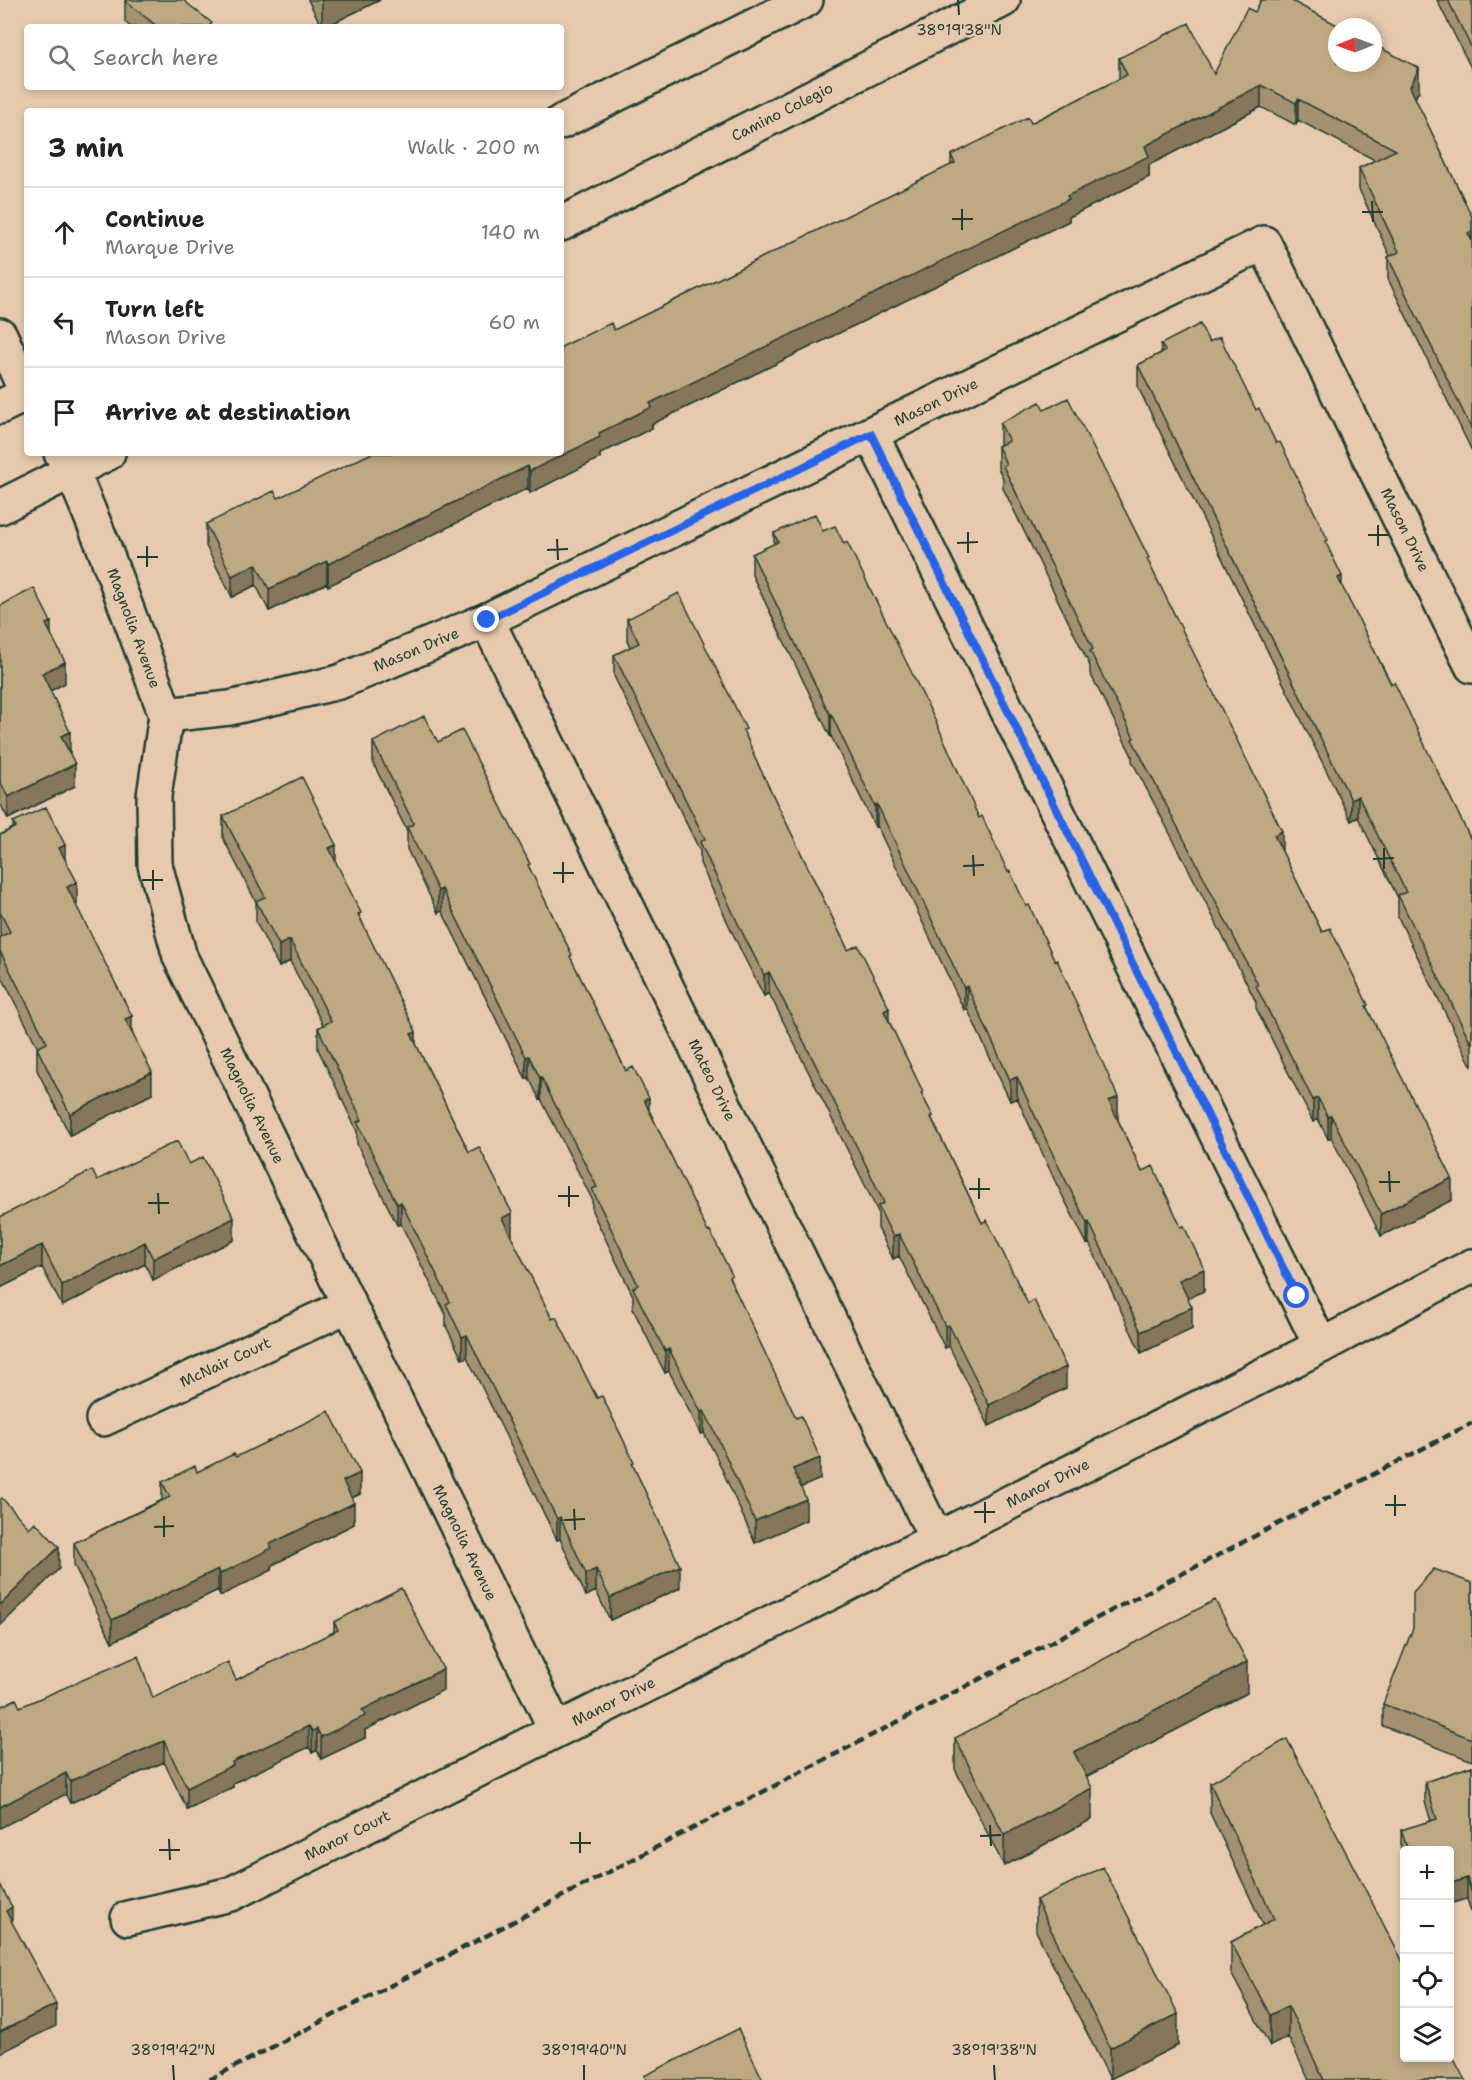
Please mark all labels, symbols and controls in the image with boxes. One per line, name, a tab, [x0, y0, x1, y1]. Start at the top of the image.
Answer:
north arrow	[1328, 18, 1382, 72]
text: 38°19'38"N	[916, 20, 1002, 40]
search box	[24, 24, 564, 90]
icon: search	[45, 41, 78, 74]
text: Search here	[93, 43, 219, 72]
street label: Camino Colegio	[728, 78, 836, 146]
text: 3 min	[48, 130, 124, 165]
text: Walk · 200 m	[407, 134, 540, 160]
text: Continue	[105, 205, 205, 234]
icon: ahead	[48, 216, 81, 249]
text: 140 m	[481, 219, 540, 245]
text: Marque Drive	[105, 234, 235, 260]
text: Turn left	[105, 295, 204, 324]
icon: left	[48, 306, 81, 339]
text: 60 m	[488, 309, 540, 335]
text: Mason Drive	[105, 324, 226, 350]
street label: Mason Drive	[891, 373, 981, 431]
icon: arrive	[48, 396, 81, 429]
text: Arrive at destination	[105, 398, 351, 427]
street label: Mason Drive	[1376, 484, 1434, 575]
street label: Magnolia Avenue	[102, 565, 165, 691]
route end	[473, 606, 499, 632]
street label: Mason Drive	[370, 623, 462, 677]
street label: Mateo Drive	[683, 1036, 741, 1124]
street label: Magnolia Avenue	[216, 1044, 289, 1167]
route start	[1283, 1282, 1309, 1308]
street label: McNair Court	[177, 1333, 274, 1392]
street label: Manor Drive	[1003, 1454, 1093, 1513]
street label: Magnolia Avenue	[428, 1481, 502, 1604]
street label: Manor Drive	[569, 1672, 659, 1731]
street label: Manor Court	[301, 1806, 394, 1865]
map controls	[1400, 1846, 1454, 2062]
button: +	[1400, 1846, 1454, 1900]
button: −	[1400, 1900, 1454, 1954]
button: locate	[1400, 1954, 1454, 2008]
button: layers	[1400, 2008, 1454, 2062]
text: 38°19'42"N	[131, 2040, 215, 2060]
text: 38°19'40"N	[541, 2040, 627, 2060]
text: 38°19'38"N	[951, 2040, 1037, 2060]

